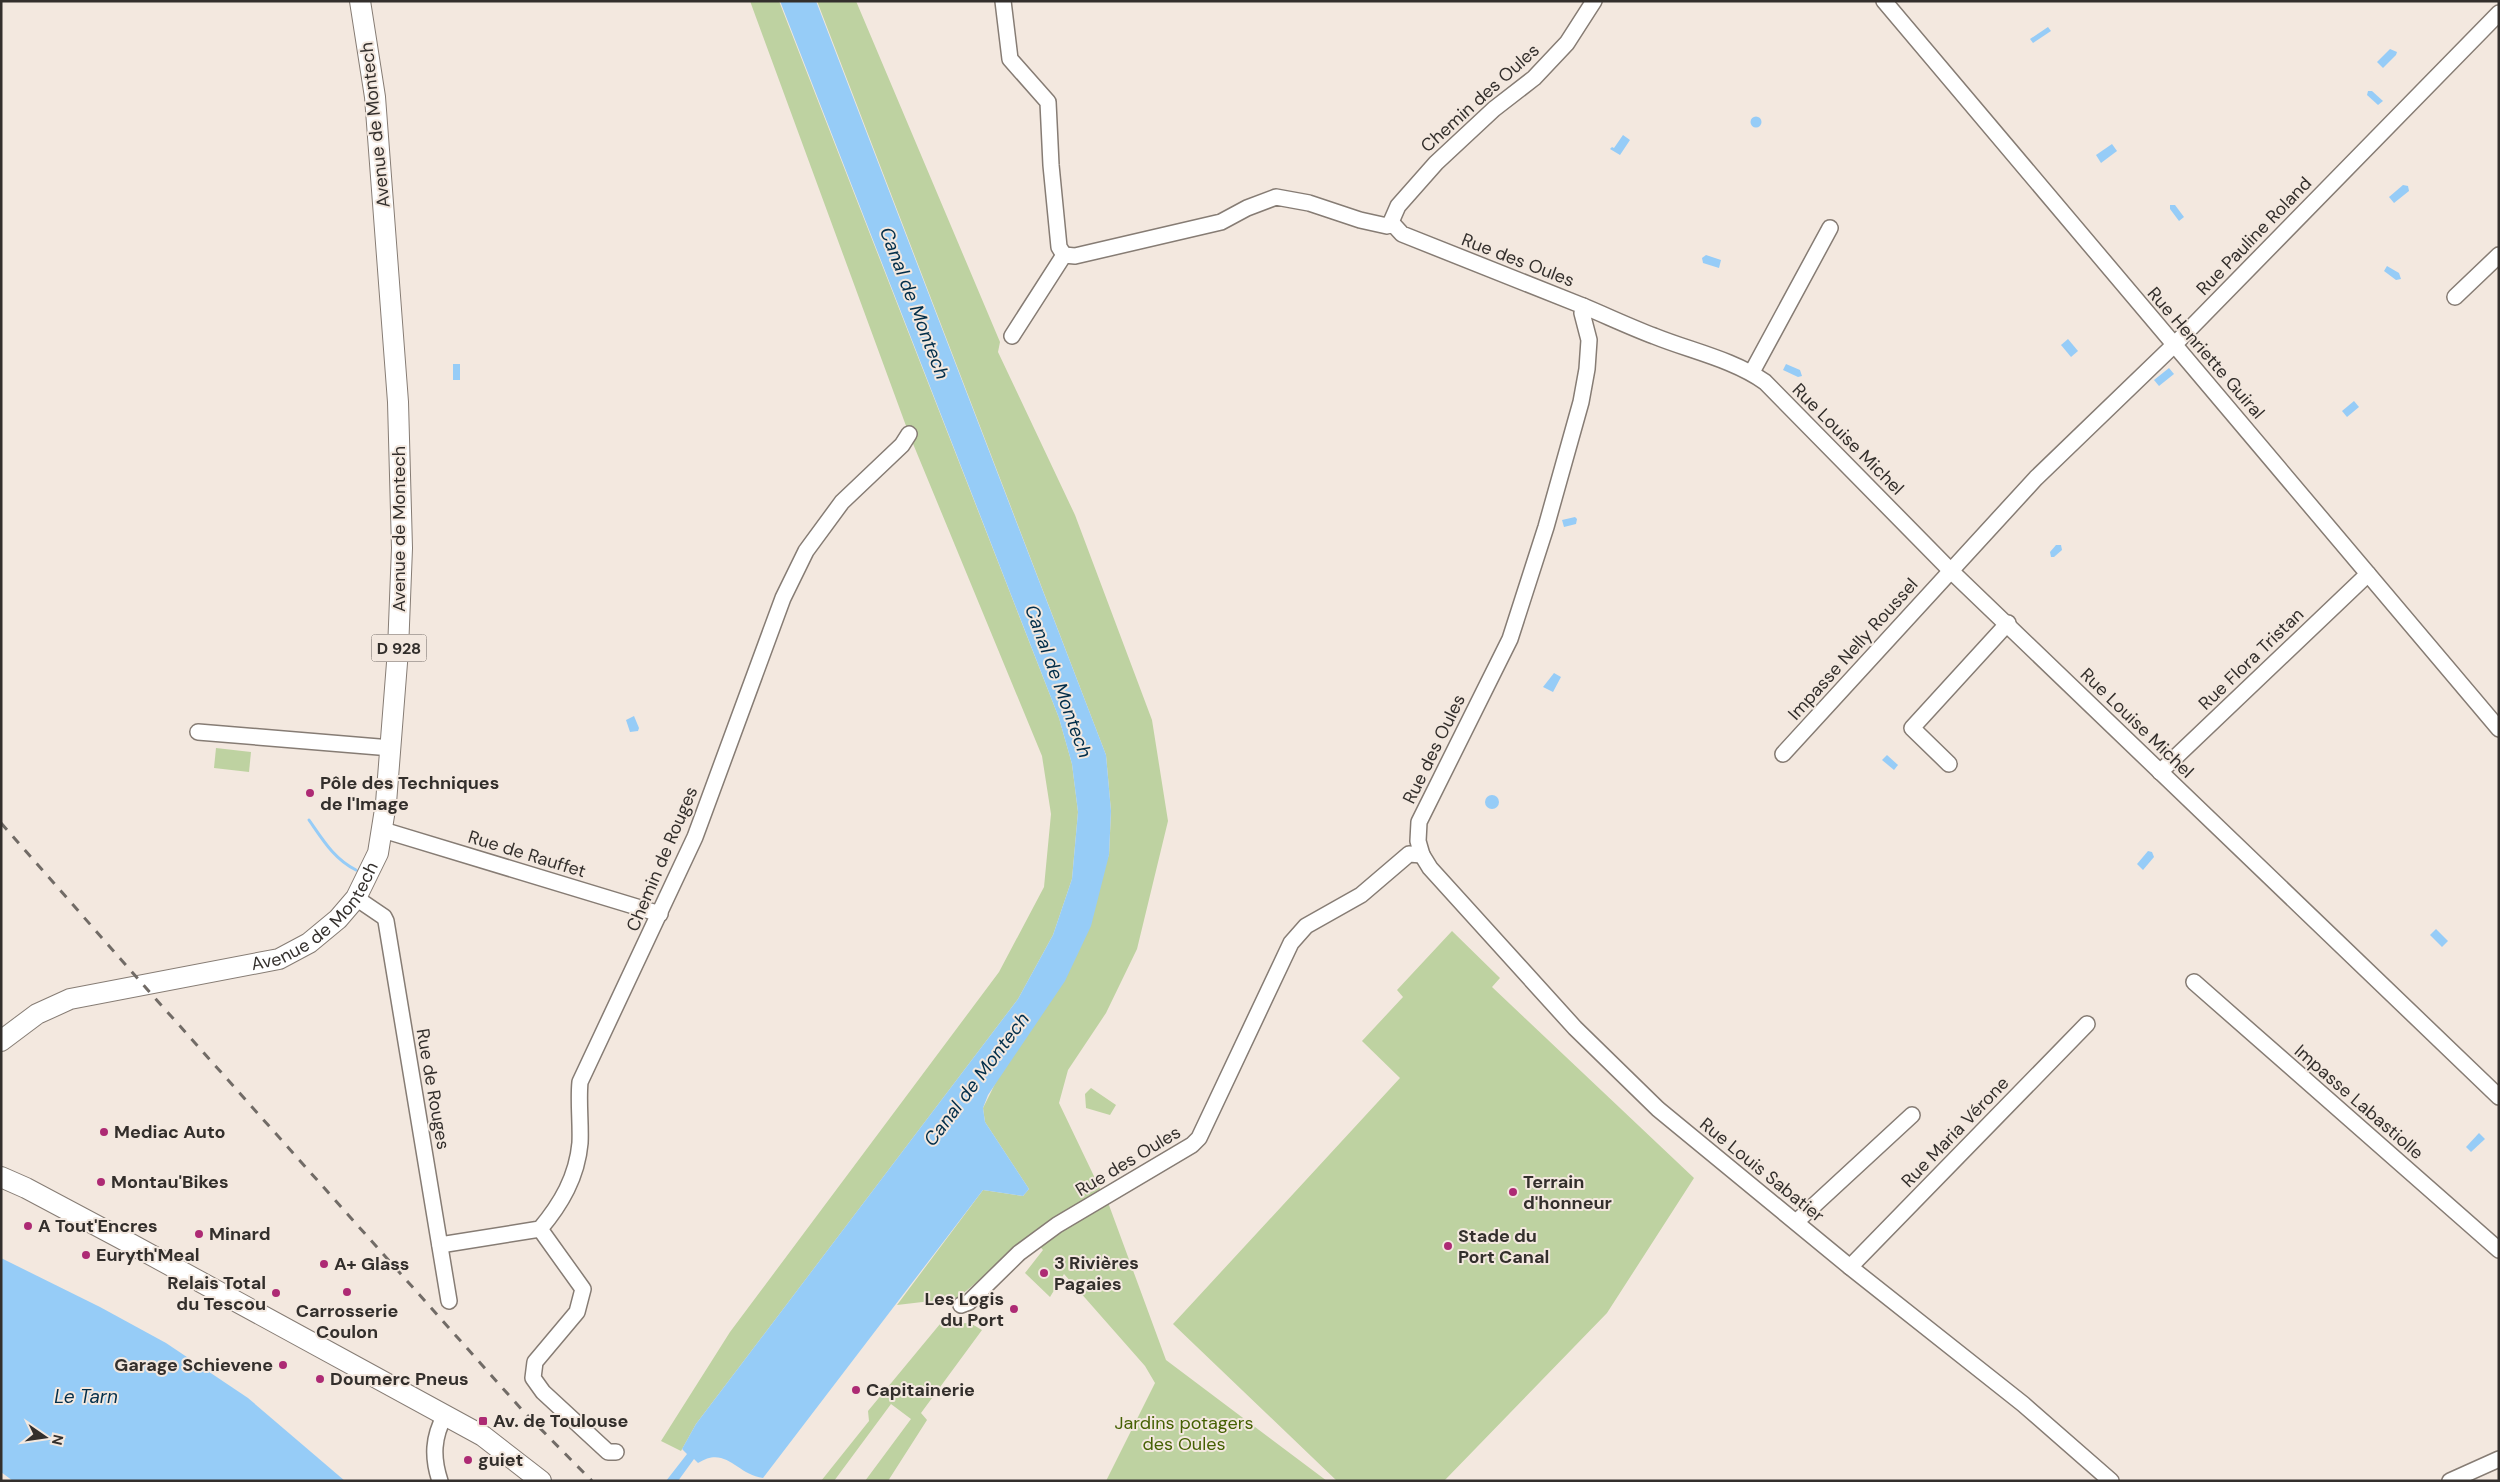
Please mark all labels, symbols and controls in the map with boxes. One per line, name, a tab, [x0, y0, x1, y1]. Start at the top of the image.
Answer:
street label: Chemin des Oules	[1416, 38, 1544, 158]
street label: Avenue de Montech	[354, 41, 396, 209]
street label: Rue Pauline Roland	[2191, 172, 2317, 300]
water label: Canal de Montech	[874, 223, 955, 383]
street label: Rue des Oules	[1458, 227, 1578, 293]
street label: Rue Henriette Guiral	[2142, 282, 2270, 424]
street label: Rue Louise Michel	[1787, 378, 1909, 500]
street label: Avenue de Montech	[387, 446, 411, 612]
street label: Impasse Nelly Roussel	[1783, 573, 1923, 725]
water label: Canal de Montech	[1019, 601, 1098, 761]
street label: Rue Flora Tristan	[2193, 603, 2309, 715]
road number: D 928	[372, 634, 426, 661]
street label: Rue Louise Michel	[2075, 663, 2199, 783]
street label: Rue des Oules	[1397, 690, 1471, 808]
place label: Pôle des Techniques de l'Image	[320, 771, 499, 816]
street label: Chemin de Rouges	[621, 783, 703, 935]
marker: Pôle des Techniques de l'Image	[304, 787, 316, 799]
street label: Rue de Rauffet	[465, 825, 589, 883]
street label: Avenue de Montech	[249, 858, 384, 976]
water label: Canal de Montech	[918, 1007, 1035, 1151]
street label: Rue de Rouges	[411, 1027, 455, 1151]
street label: Impasse Labastiolle	[2289, 1039, 2429, 1165]
street label: Rue Maria Vérone	[1896, 1071, 2014, 1193]
street label: Rue Louis Sabatier	[1695, 1112, 1829, 1228]
place label: Mediac Auto	[114, 1120, 225, 1144]
street label: Rue des Oules	[1071, 1120, 1185, 1202]
marker: Mediac Auto	[98, 1126, 110, 1138]
place label: Montau'Bikes	[111, 1170, 229, 1194]
place label: Terrain d'honneur	[1523, 1170, 1612, 1215]
marker: Montau'Bikes	[95, 1176, 107, 1188]
marker: Terrain d'honneur	[1507, 1186, 1519, 1198]
place label: A Tout'Encres	[38, 1214, 158, 1238]
marker: A Tout'Encres	[22, 1220, 34, 1232]
place label: Minard	[209, 1222, 271, 1246]
place label: Stade du Port Canal	[1458, 1224, 1549, 1269]
marker: Minard	[193, 1228, 205, 1240]
marker: Stade du Port Canal	[1442, 1240, 1454, 1252]
place label: Euryth'Meal	[96, 1243, 200, 1267]
marker: Euryth'Meal	[80, 1249, 92, 1261]
place label: 3 Rivières Pagaies	[1054, 1251, 1139, 1296]
place label: A+ Glass	[334, 1252, 409, 1276]
marker: A+ Glass	[318, 1258, 330, 1270]
marker: 3 Rivières Pagaies	[1038, 1267, 1050, 1279]
place label: Relais Total du Tescou	[167, 1271, 266, 1316]
marker: Carrosserie Coulon	[341, 1286, 353, 1298]
marker: Relais Total du Tescou	[270, 1287, 282, 1299]
place label: Les Logis du Port	[924, 1287, 1004, 1332]
place label: Carrosserie Coulon	[296, 1299, 398, 1344]
marker: Les Logis du Port	[1008, 1303, 1020, 1315]
place label: Garage Schievene	[114, 1353, 273, 1377]
marker: Garage Schievene	[277, 1359, 289, 1371]
place label: Doumerc Pneus	[330, 1367, 469, 1391]
marker: Doumerc Pneus	[314, 1373, 326, 1385]
place label: Capitainerie	[866, 1378, 975, 1402]
water label: Le Tarn	[54, 1384, 118, 1409]
marker: Capitainerie	[850, 1384, 862, 1396]
place label: Av. de Toulouse	[493, 1409, 628, 1433]
park label: Jardins potagers des Oules	[1115, 1411, 1253, 1456]
north arrow	[20, 1412, 70, 1462]
marker: Av. de Toulouse	[477, 1415, 489, 1427]
text: N	[48, 1433, 68, 1447]
place label: guiet	[478, 1448, 523, 1472]
marker: guiet	[462, 1454, 474, 1466]

